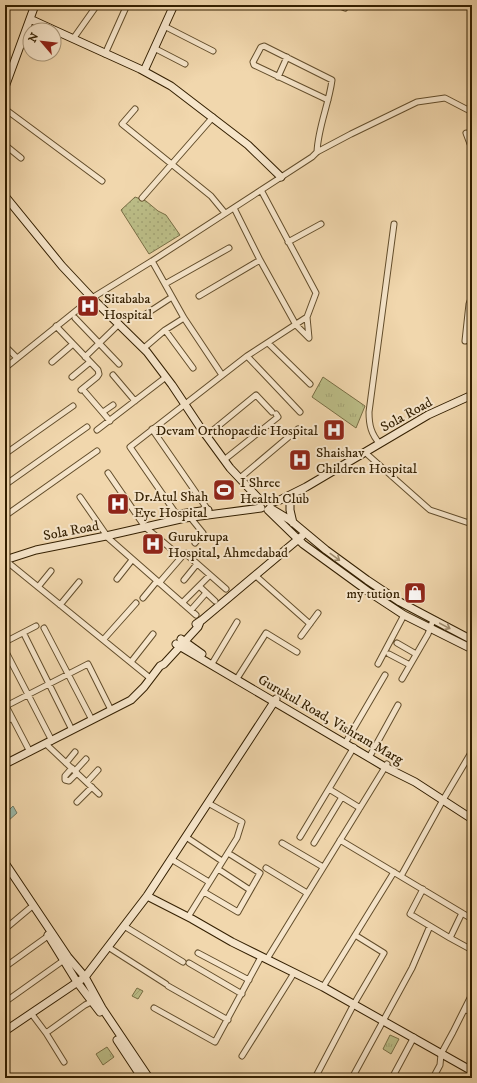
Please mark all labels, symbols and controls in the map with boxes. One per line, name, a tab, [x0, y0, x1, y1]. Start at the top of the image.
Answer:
north arrow	[22, 22, 62, 62]
text: N	[26, 31, 42, 45]
place label: Sitababa Hospital	[104, 290, 153, 324]
hospital icon: Sitababa Hospital	[75, 293, 101, 319]
street label: Sola Road	[378, 393, 435, 436]
hospital icon: Devam Orthopaedic Hospital	[321, 417, 347, 443]
place label: Devam Orthopaedic Hospital	[156, 422, 319, 440]
place label: Shaishav Children Hospital	[316, 444, 418, 478]
hospital icon: Shaishav Children Hospital	[287, 447, 313, 473]
place label: I Shree Health Club	[240, 474, 309, 508]
sports icon: I Shree Health Club	[211, 477, 237, 503]
place label: Dr.Atul Shah Eye Hospital	[134, 488, 209, 522]
hospital icon: Dr.Atul Shah Eye Hospital	[105, 491, 131, 517]
street label: Sola Road	[42, 517, 101, 545]
place label: Gurukrupa Hospital, Ahmedabad	[168, 528, 288, 562]
hospital icon: Gurukrupa Hospital, Ahmedabad	[140, 531, 166, 557]
one-way arrow	[330, 553, 341, 561]
shop icon: my tution	[402, 580, 428, 606]
place label: my tution	[346, 585, 401, 603]
one-way arrow	[439, 623, 451, 631]
street label: Gurukul Road, Vishram Marg	[254, 671, 407, 769]

